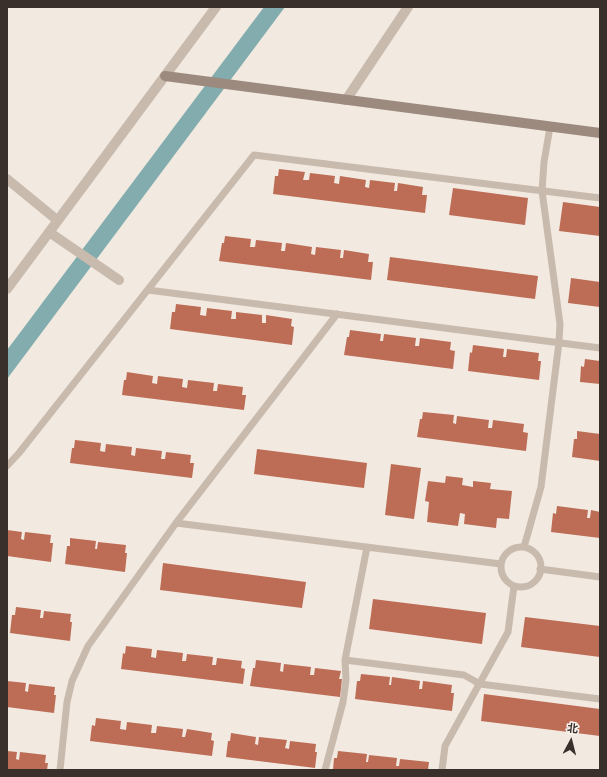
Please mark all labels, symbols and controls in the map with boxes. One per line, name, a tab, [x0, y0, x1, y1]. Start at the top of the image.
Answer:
north arrow	[551, 721, 591, 761]
text: 北	[566, 721, 579, 736]

